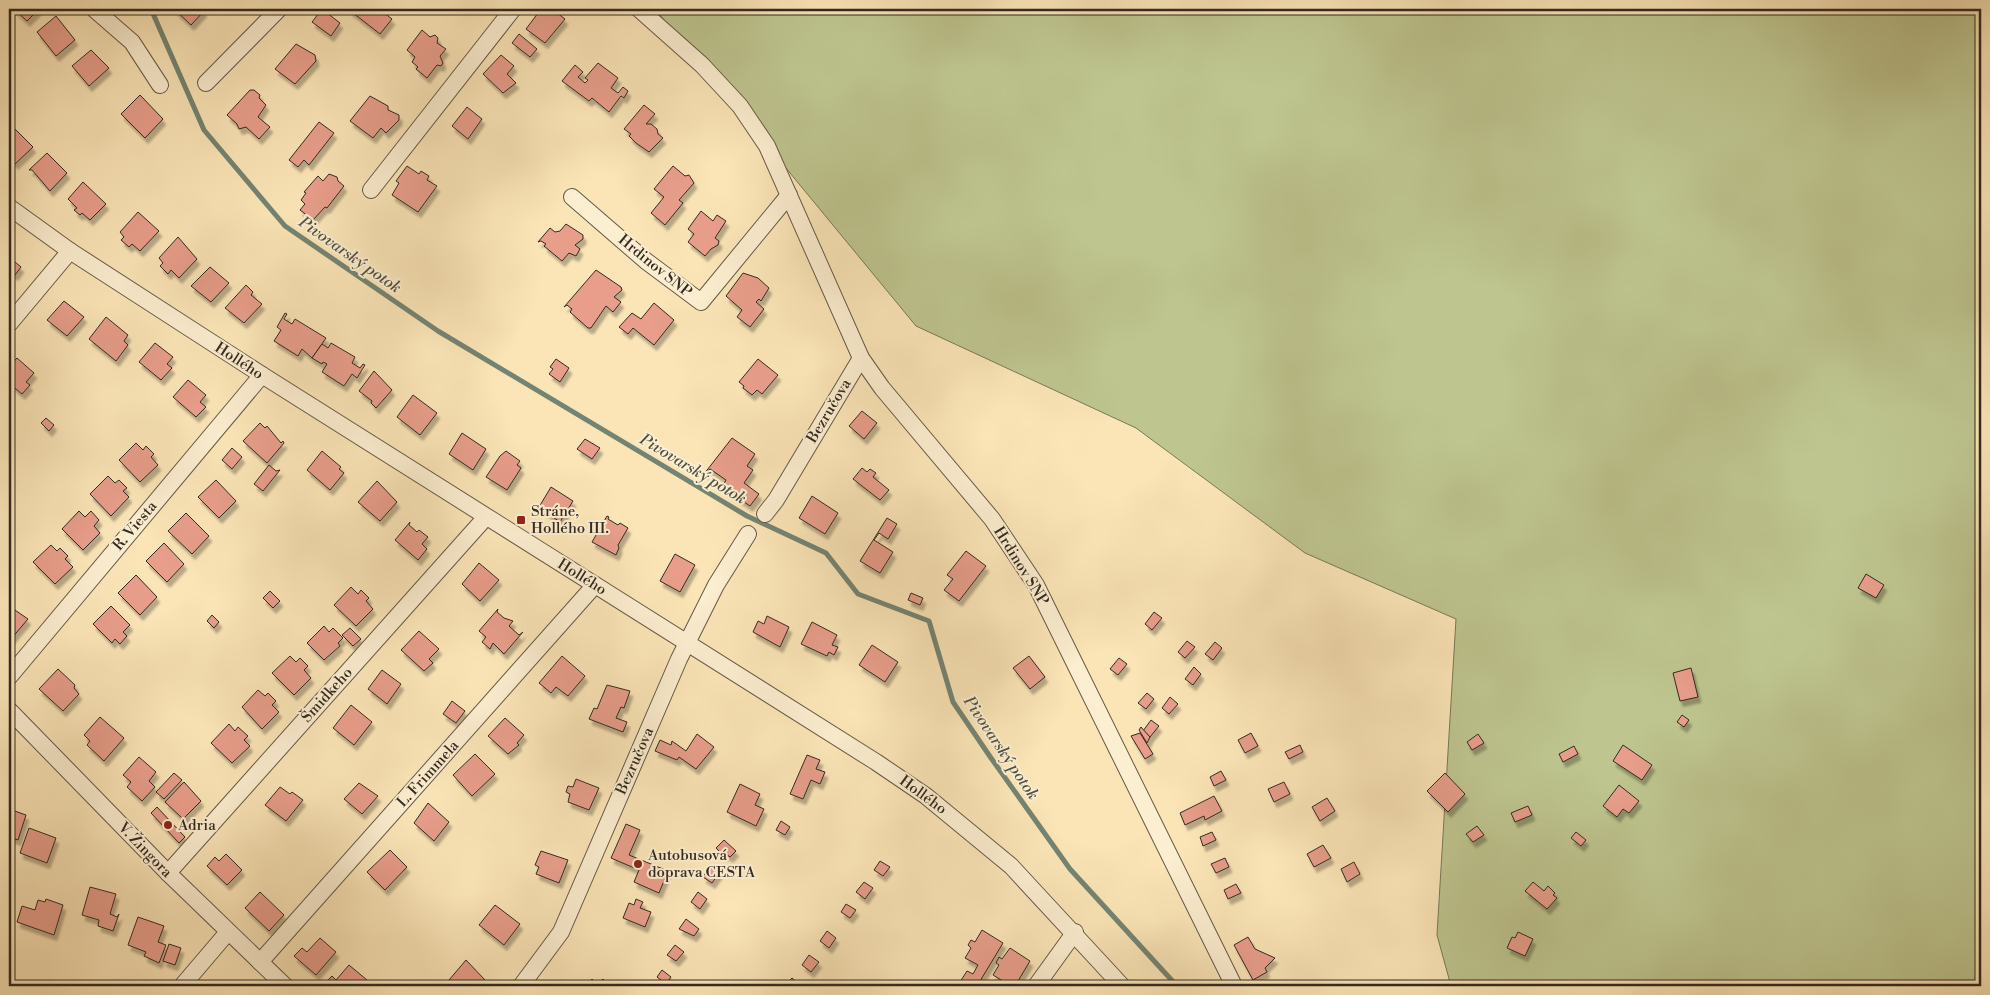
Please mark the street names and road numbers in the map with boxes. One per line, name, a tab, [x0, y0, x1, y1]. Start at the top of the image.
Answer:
street label: Hrdinov SNP	[614, 230, 696, 302]
street label: Hollého	[211, 338, 267, 384]
street label: Bezručova	[802, 375, 856, 447]
street label: R. Viesta	[109, 497, 162, 555]
street label: Hrdinov SNP	[989, 523, 1053, 609]
street label: Hollého	[554, 555, 610, 599]
street label: Šmidkeho	[296, 663, 357, 727]
street label: Bezručova	[611, 724, 658, 798]
street label: L. Frimmela	[393, 736, 463, 811]
street label: Hollého	[895, 771, 951, 819]
street label: V. Žingora	[113, 817, 177, 882]

